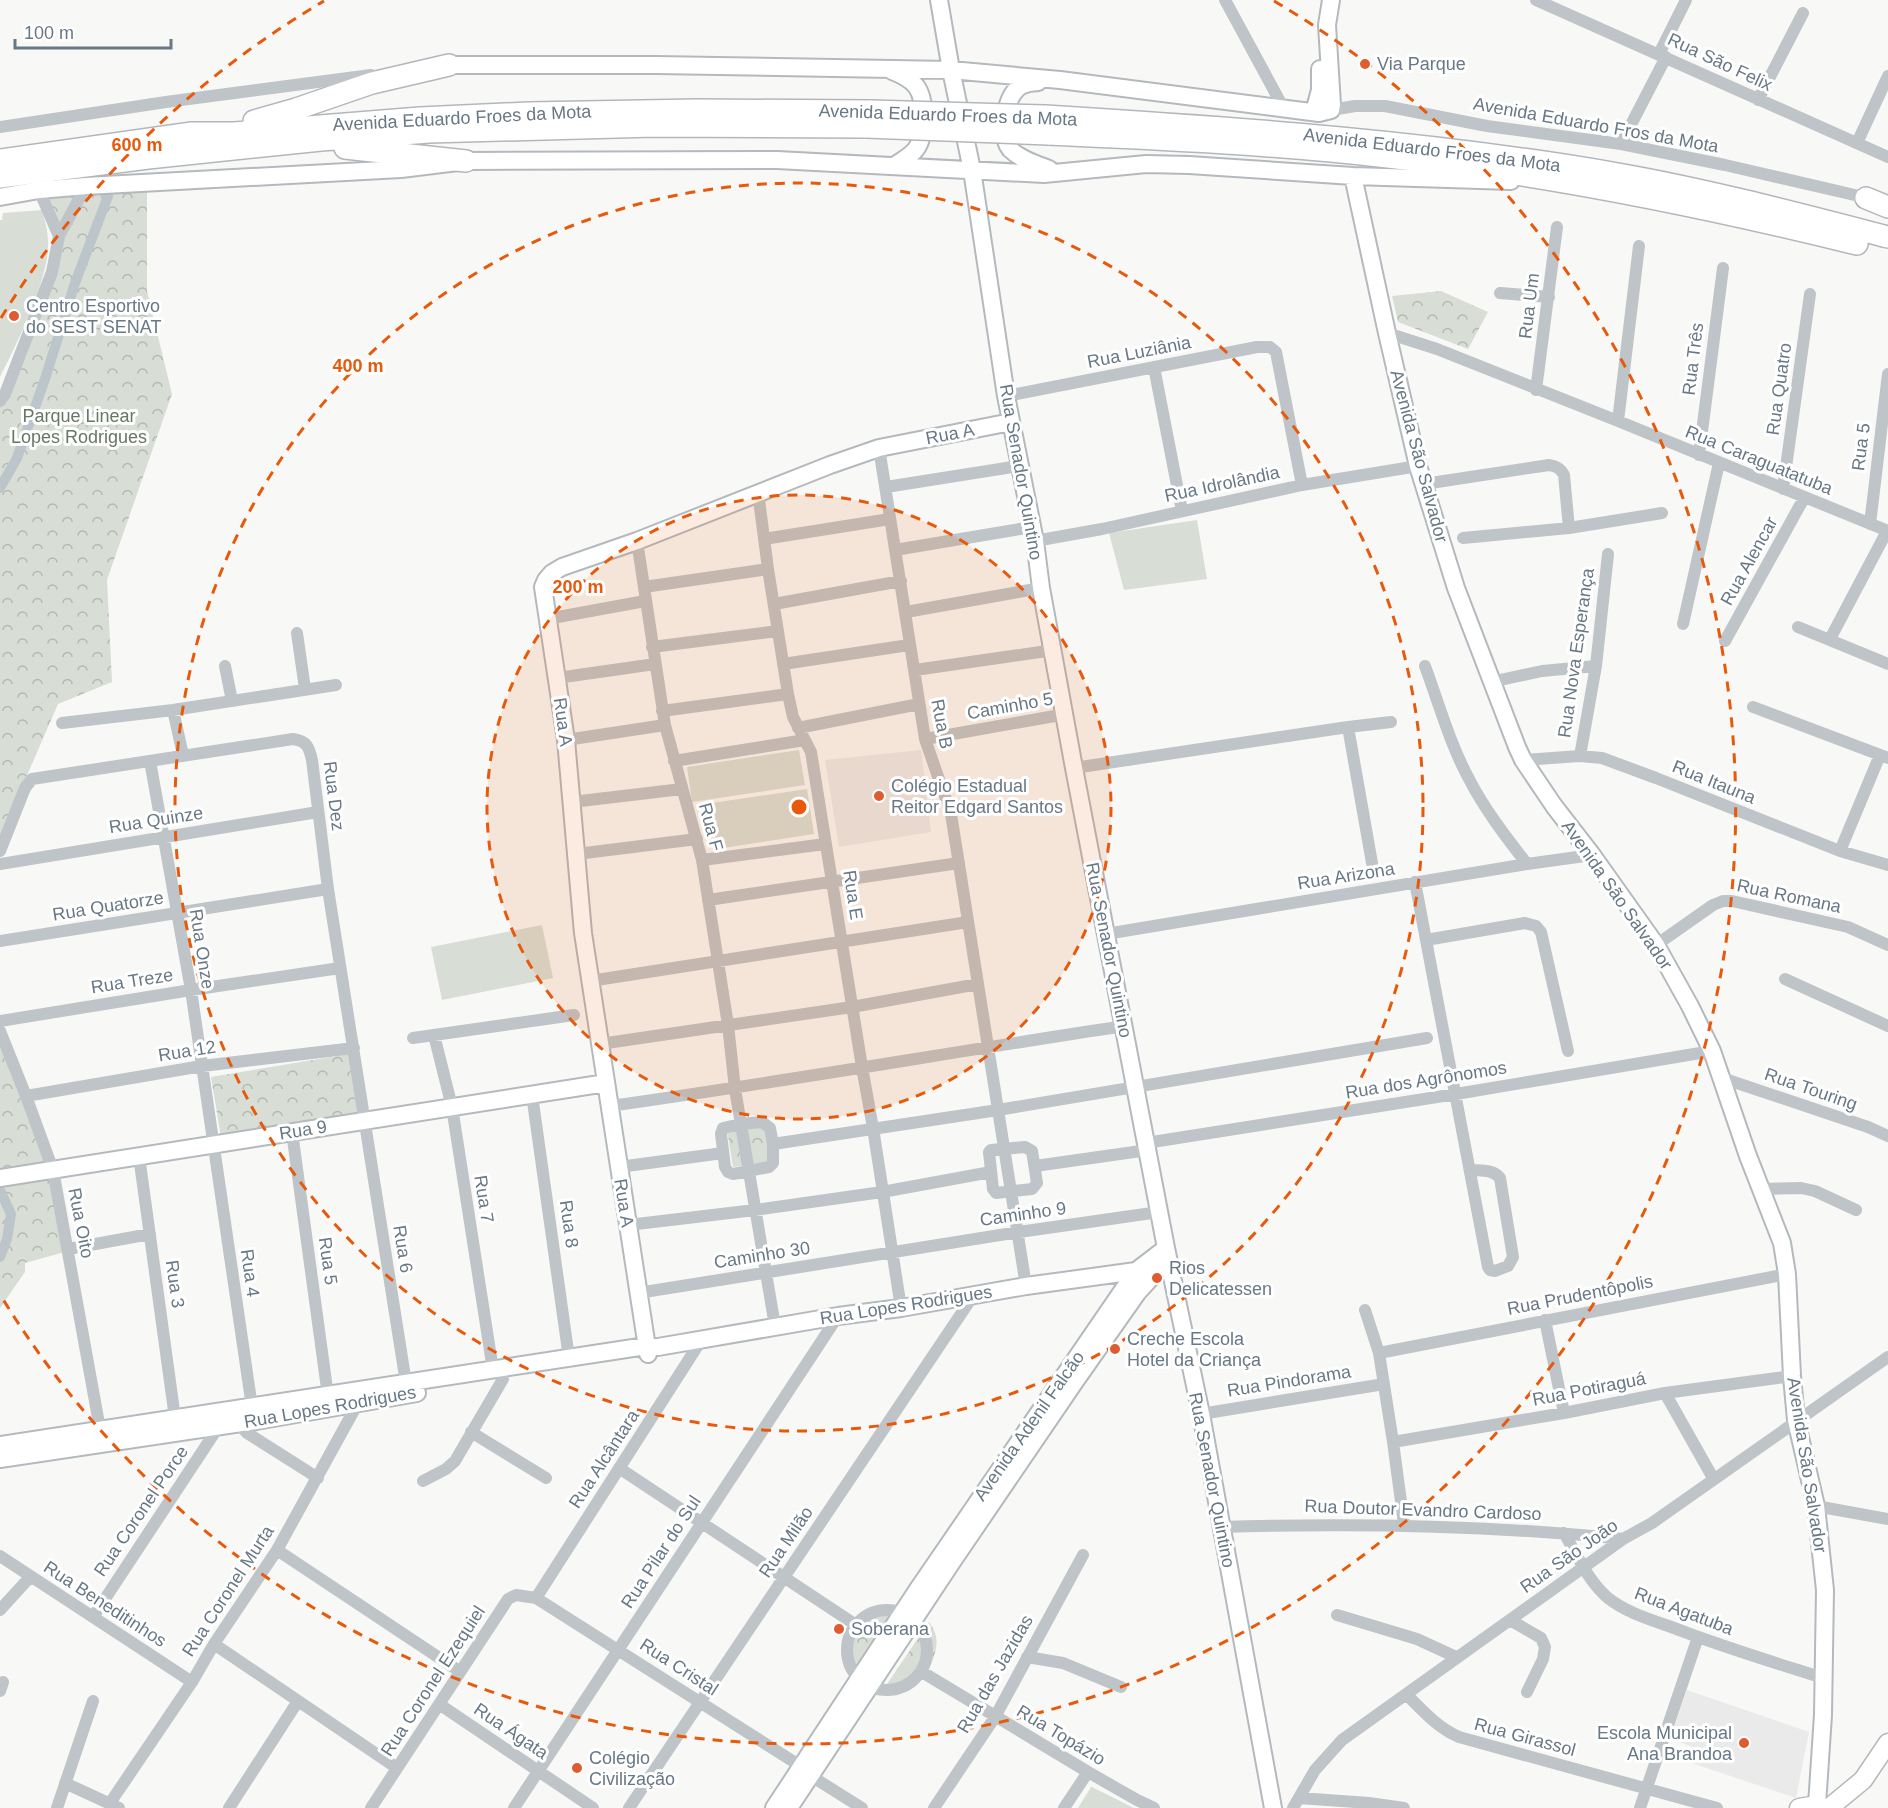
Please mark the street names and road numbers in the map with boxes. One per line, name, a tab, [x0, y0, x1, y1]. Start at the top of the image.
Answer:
street label: Rua São Felix	[1665, 29, 1775, 95]
street label: Avenida Eduardo Fros da Mota	[1472, 94, 1721, 157]
street label: Avenida Eduardo Froes da Mota	[818, 100, 1079, 130]
street label: Avenida Eduardo Froes da Mota	[332, 101, 593, 135]
street label: Avenida Eduardo Froes da Mota	[1302, 124, 1563, 176]
street label: Rua Um	[1515, 272, 1543, 340]
street label: Rua Três	[1679, 322, 1707, 396]
street label: Rua Luziânia	[1086, 332, 1193, 372]
street label: Rua Quatro	[1763, 342, 1795, 436]
street label: Avenida São Salvador	[1386, 368, 1452, 544]
street label: Rua Senador Quintino	[996, 383, 1046, 561]
street label: Rua A	[924, 420, 976, 448]
street label: Rua Caraguatatuba	[1682, 421, 1836, 499]
street label: Rua 5	[1848, 422, 1874, 472]
street label: Rua Idrolândia	[1163, 462, 1282, 506]
street label: Rua Alencar	[1716, 513, 1782, 609]
street label: Rua Nova Esperança	[1554, 566, 1598, 739]
street label: Caminho 5	[965, 689, 1055, 723]
street label: Rua A	[550, 696, 576, 748]
street label: Rua B	[927, 698, 957, 750]
street label: Rua Itauna	[1669, 756, 1759, 808]
street label: Rua Dez	[320, 760, 348, 832]
street label: Rua F	[695, 801, 727, 853]
street label: Rua Quinze	[107, 803, 205, 837]
street label: Avenida São Salvador	[1558, 816, 1676, 974]
street label: Rua Arizona	[1296, 858, 1397, 894]
street label: Rua Senador Quintino	[1082, 861, 1136, 1039]
street label: Rua E	[839, 869, 867, 921]
street label: Rua Romana	[1735, 875, 1844, 917]
street label: Rua Quatorze	[51, 887, 165, 925]
street label: Rua Onze	[186, 907, 218, 991]
street label: Rua Treze	[89, 965, 175, 997]
street label: Rua 12	[157, 1037, 217, 1065]
street label: Rua dos Agrônomos	[1344, 1057, 1508, 1103]
street label: Rua Touring	[1762, 1064, 1860, 1114]
street label: Rua 9	[278, 1116, 328, 1144]
street label: Rua 7	[470, 1174, 498, 1224]
street label: Rua A	[610, 1177, 638, 1229]
street label: Rua Oito	[64, 1186, 98, 1260]
street label: Caminho 9	[979, 1198, 1067, 1230]
street label: Rua 8	[556, 1199, 582, 1249]
street label: Rua 6	[389, 1224, 417, 1274]
street label: Rua 5	[315, 1236, 341, 1286]
street label: Caminho 30	[713, 1238, 811, 1272]
street label: Rua 4	[237, 1248, 263, 1298]
street label: Rua 3	[162, 1259, 188, 1309]
street label: Rua Prudentôpolis	[1505, 1271, 1655, 1319]
street label: Rua Lopes Rodrigues	[818, 1282, 994, 1328]
street label: Avenida Adenil Falcão	[970, 1347, 1088, 1505]
street label: Rua Pindorama	[1226, 1361, 1353, 1401]
street label: Rua Potiraguá	[1531, 1368, 1648, 1410]
street label: Avenida São Salvador	[1783, 1376, 1831, 1554]
street label: Rua Lopes Rodrigues	[243, 1382, 417, 1432]
street label: Rua Senador Quintino	[1185, 1391, 1239, 1569]
street label: Rua Alcântara	[565, 1405, 644, 1512]
street label: Rua Coronel Porce	[90, 1442, 192, 1580]
street label: Rua Pilar do Sul	[617, 1492, 705, 1612]
street label: Rua Doutor Evandro Cardoso	[1304, 1496, 1542, 1524]
street label: Rua Milão	[755, 1503, 817, 1581]
street label: Rua São João	[1517, 1515, 1621, 1597]
street label: Rua Coronel Murta	[178, 1521, 278, 1660]
street label: Rua Beneditinhos	[40, 1557, 170, 1651]
street label: Rua Agatuba	[1632, 1583, 1737, 1639]
street label: Rua Coronel Ezequiel	[377, 1602, 489, 1760]
street label: Rua das Jazidas	[953, 1611, 1037, 1737]
street label: Rua Cristal	[636, 1634, 722, 1700]
street label: Rua Ágata	[470, 1699, 553, 1764]
street label: Rua Topázio	[1013, 1701, 1109, 1769]
street label: Rua Girassol	[1472, 1714, 1578, 1760]

